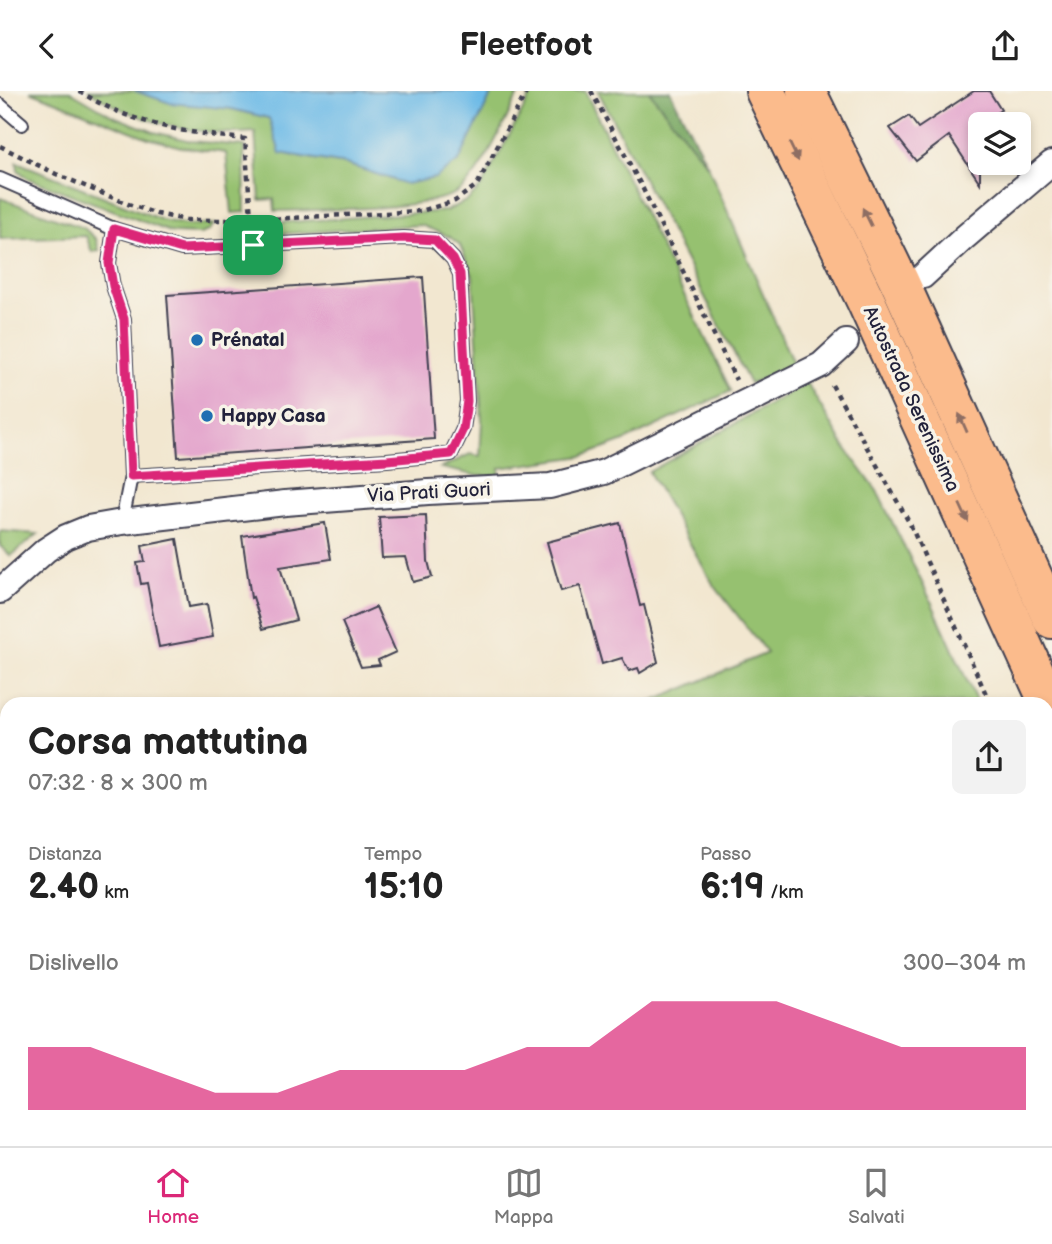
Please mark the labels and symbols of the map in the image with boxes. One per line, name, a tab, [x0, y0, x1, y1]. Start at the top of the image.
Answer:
one-way arrow	[789, 142, 800, 162]
one-way arrow	[862, 207, 873, 227]
pin	[223, 215, 283, 275]
street label: Autostrada Serenissima	[858, 302, 964, 496]
place label: Prénatal	[211, 329, 285, 352]
marker: Prénatal	[189, 332, 205, 348]
place label: Happy Casa	[221, 405, 326, 428]
marker: Happy Casa	[199, 408, 215, 424]
one-way arrow	[957, 413, 969, 433]
street label: Via Prati Guori	[367, 478, 491, 508]
one-way arrow	[959, 503, 970, 524]

